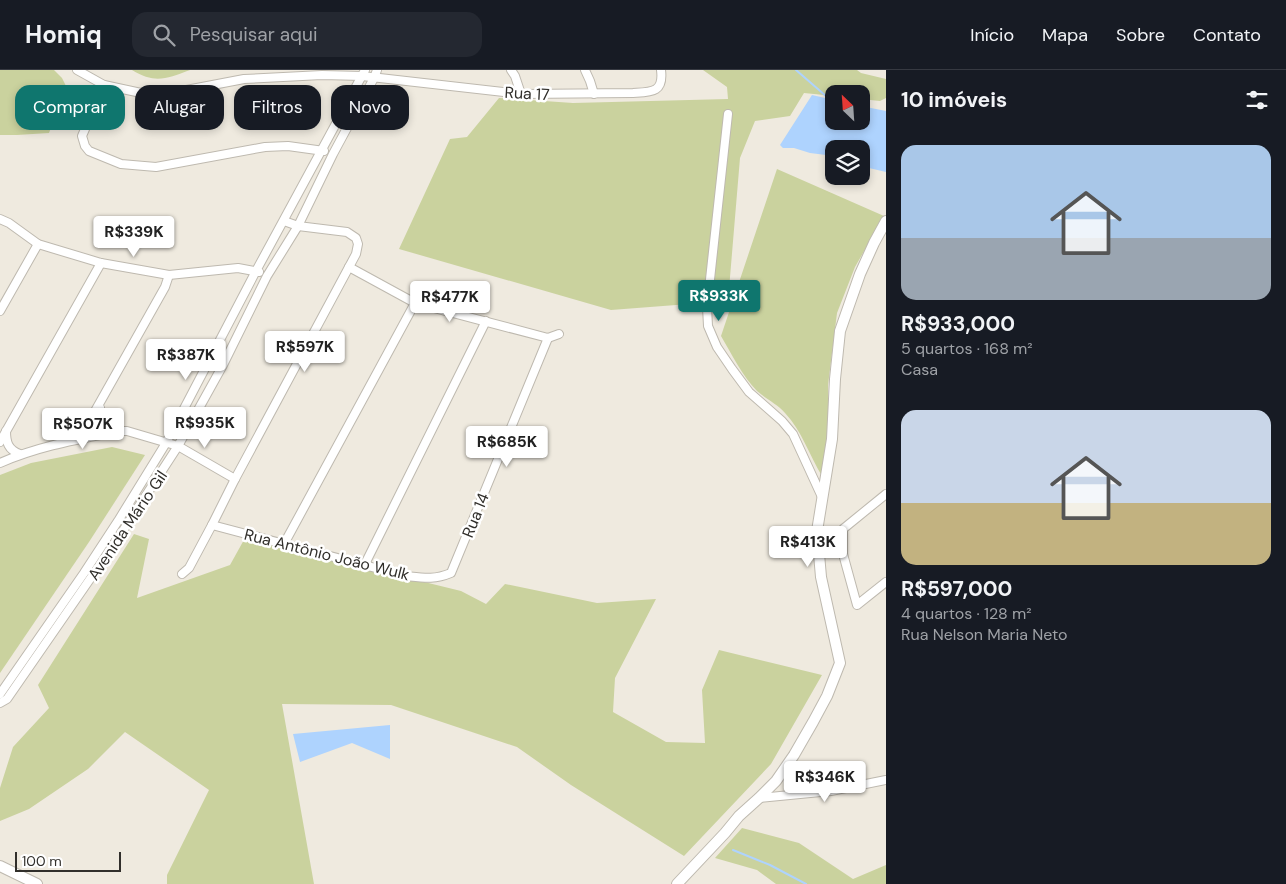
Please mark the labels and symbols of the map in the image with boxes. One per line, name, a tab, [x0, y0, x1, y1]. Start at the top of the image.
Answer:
street label: Rua 17	[504, 82, 550, 105]
north arrow	[825, 85, 870, 130]
pin: R$339K	[93, 216, 175, 258]
pin: R$477K	[409, 280, 491, 323]
pin: R$933K	[678, 280, 760, 322]
pin: R$597K	[264, 330, 346, 373]
pin: R$387K	[145, 338, 227, 381]
pin: R$935K	[164, 406, 246, 449]
pin: R$507K	[42, 408, 124, 450]
pin: R$685K	[466, 426, 548, 468]
street label: Avenida Mário Gil	[83, 466, 172, 584]
street label: Rua 14	[457, 490, 494, 541]
street label: Rua Antônio João Wulk	[242, 524, 412, 585]
pin: R$413K	[767, 526, 849, 568]
pin: R$346K	[784, 760, 866, 803]
scale bar	[15, 849, 121, 872]

